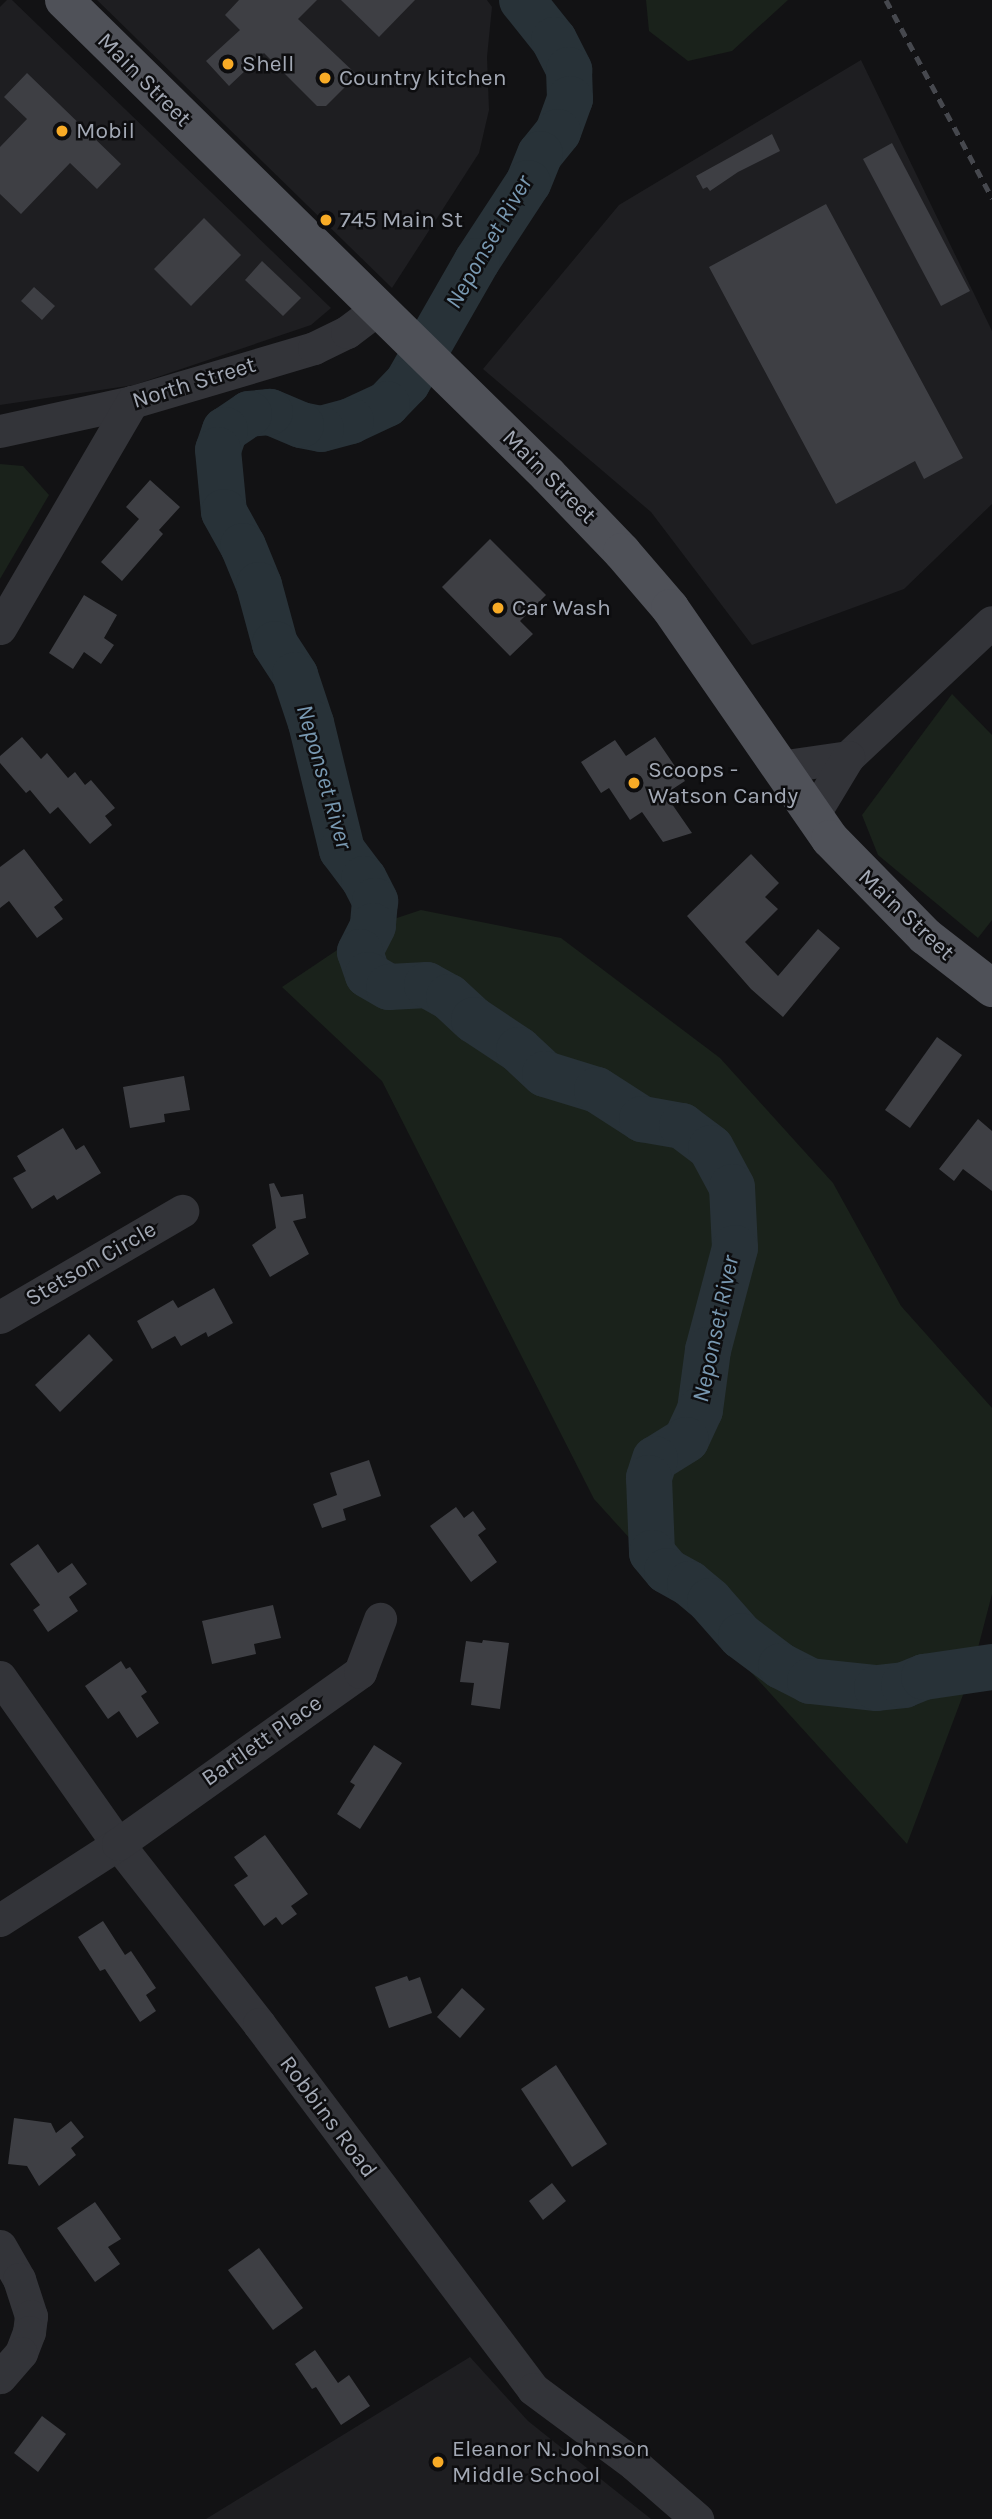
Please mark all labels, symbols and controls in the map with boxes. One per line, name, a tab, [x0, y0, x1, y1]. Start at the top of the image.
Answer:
street label: Main Street	[91, 27, 197, 133]
place label: Shell	[242, 50, 294, 78]
marker: Shell	[220, 56, 236, 72]
place label: Country kitchen	[339, 64, 507, 92]
marker: Country kitchen	[317, 70, 333, 86]
place label: Mobil	[76, 117, 135, 145]
marker: Mobil	[54, 123, 70, 139]
water label: Neponset River	[439, 170, 539, 314]
place label: 745 Main St	[340, 206, 463, 234]
marker: 745 Main St	[318, 212, 334, 228]
street label: North Street	[129, 351, 259, 415]
street label: Main Street	[496, 424, 602, 530]
place label: Car Wash	[512, 594, 611, 622]
marker: Car Wash	[490, 600, 506, 616]
water label: Neponset River	[290, 701, 358, 853]
place label: Scoops - Watson Candy	[648, 756, 798, 810]
marker: Scoops - Watson Candy	[626, 775, 642, 791]
street label: Main Street	[852, 863, 960, 967]
street label: Stetson Circle	[21, 1215, 161, 1313]
water label: Neponset River	[686, 1253, 746, 1405]
street label: Bartlett Place	[197, 1689, 327, 1793]
street label: Robbins Road	[273, 2051, 383, 2183]
place label: Eleanor N. Johnson Middle School	[452, 2435, 650, 2489]
marker: Eleanor N. Johnson Middle School	[430, 2454, 446, 2470]

